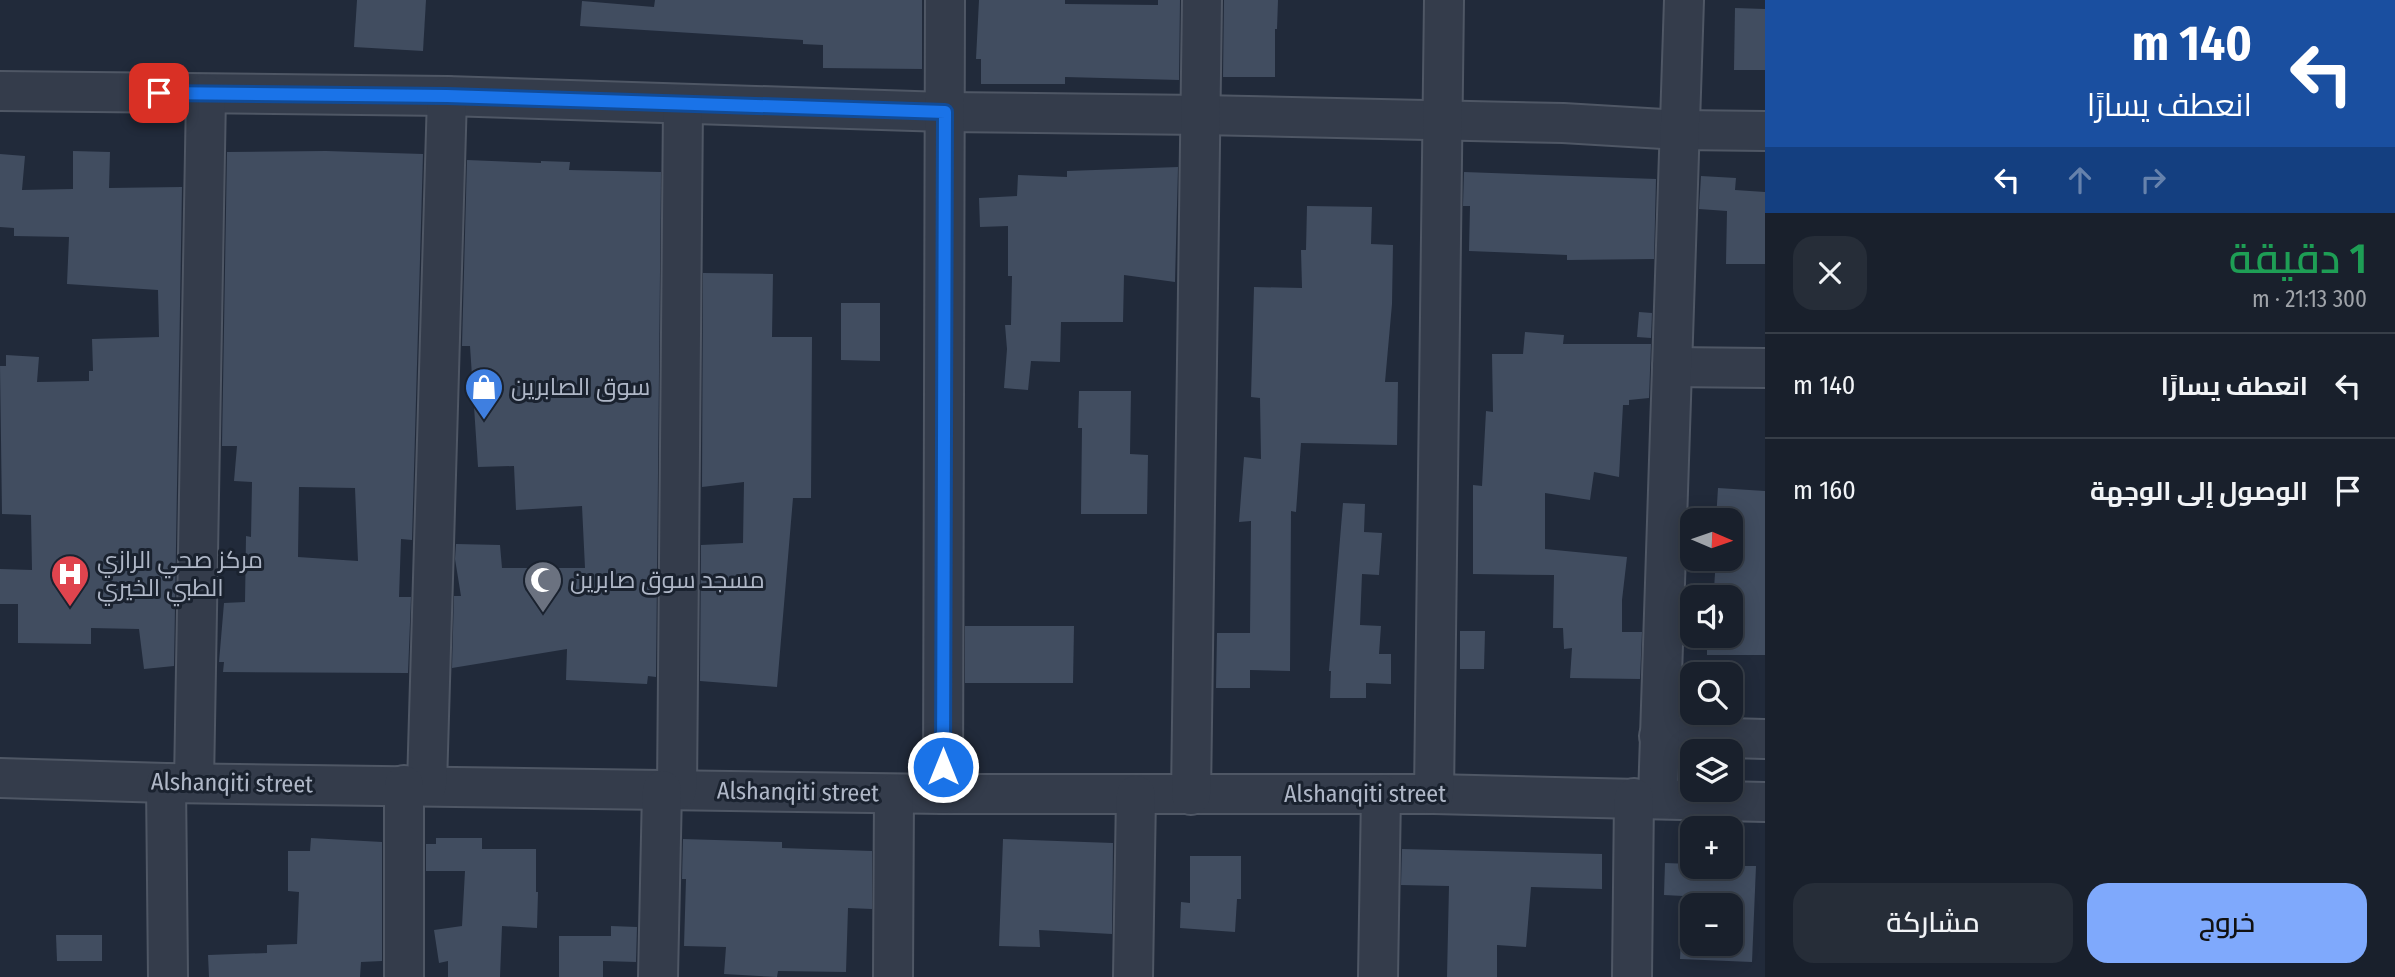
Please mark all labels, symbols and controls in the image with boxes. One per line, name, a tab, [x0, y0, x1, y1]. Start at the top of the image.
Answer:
text: 140 m	[2132, 14, 2252, 73]
icon: left	[2276, 28, 2367, 119]
pin	[129, 63, 189, 123]
icon: arrive	[140, 74, 178, 112]
text: انعطف يسارًا	[2087, 86, 2252, 124]
icon: left	[1988, 161, 2026, 199]
icon: ahead	[2061, 161, 2099, 199]
icon: right	[2134, 161, 2172, 199]
text: 1 دقيقة	[2229, 234, 2367, 284]
button: close	[1793, 236, 1867, 310]
text: 300 m · 21:13	[2252, 285, 2367, 313]
shop icon: سوق الصابرين	[463, 366, 505, 421]
icon: left	[2329, 367, 2367, 405]
text: 140 m	[1793, 370, 1855, 401]
text: انعطف يسارًا	[2161, 371, 2308, 402]
place label: سوق الصابرين	[511, 373, 650, 402]
icon: arrive	[2329, 472, 2367, 510]
text: 160 m	[1793, 475, 1856, 506]
text: الوصول إلى الوجهة	[2090, 476, 2308, 507]
north arrow	[1680, 508, 1743, 570]
map controls	[1680, 508, 1743, 956]
place label: مركز صحي الرازي الطبي الخيري	[97, 546, 263, 607]
hospital icon: مركز صحي الرازي الطبي الخيري	[49, 553, 91, 608]
mosque icon: مسجد سوق صابرين	[522, 559, 564, 614]
place label: مسجد سوق صابرين	[570, 566, 765, 595]
button: sound	[1680, 585, 1743, 648]
button: search	[1680, 662, 1743, 725]
position arrow	[906, 730, 980, 804]
button: layers	[1680, 739, 1743, 802]
street label: Alshanqiti street	[151, 768, 313, 798]
street label: Alshanqiti street	[717, 777, 879, 807]
street label: Alshanqiti street	[1284, 780, 1446, 808]
button: +	[1680, 816, 1743, 879]
button: مشاركة	[1793, 883, 2073, 963]
button: خروج	[2087, 883, 2367, 963]
button: −	[1680, 893, 1743, 956]

